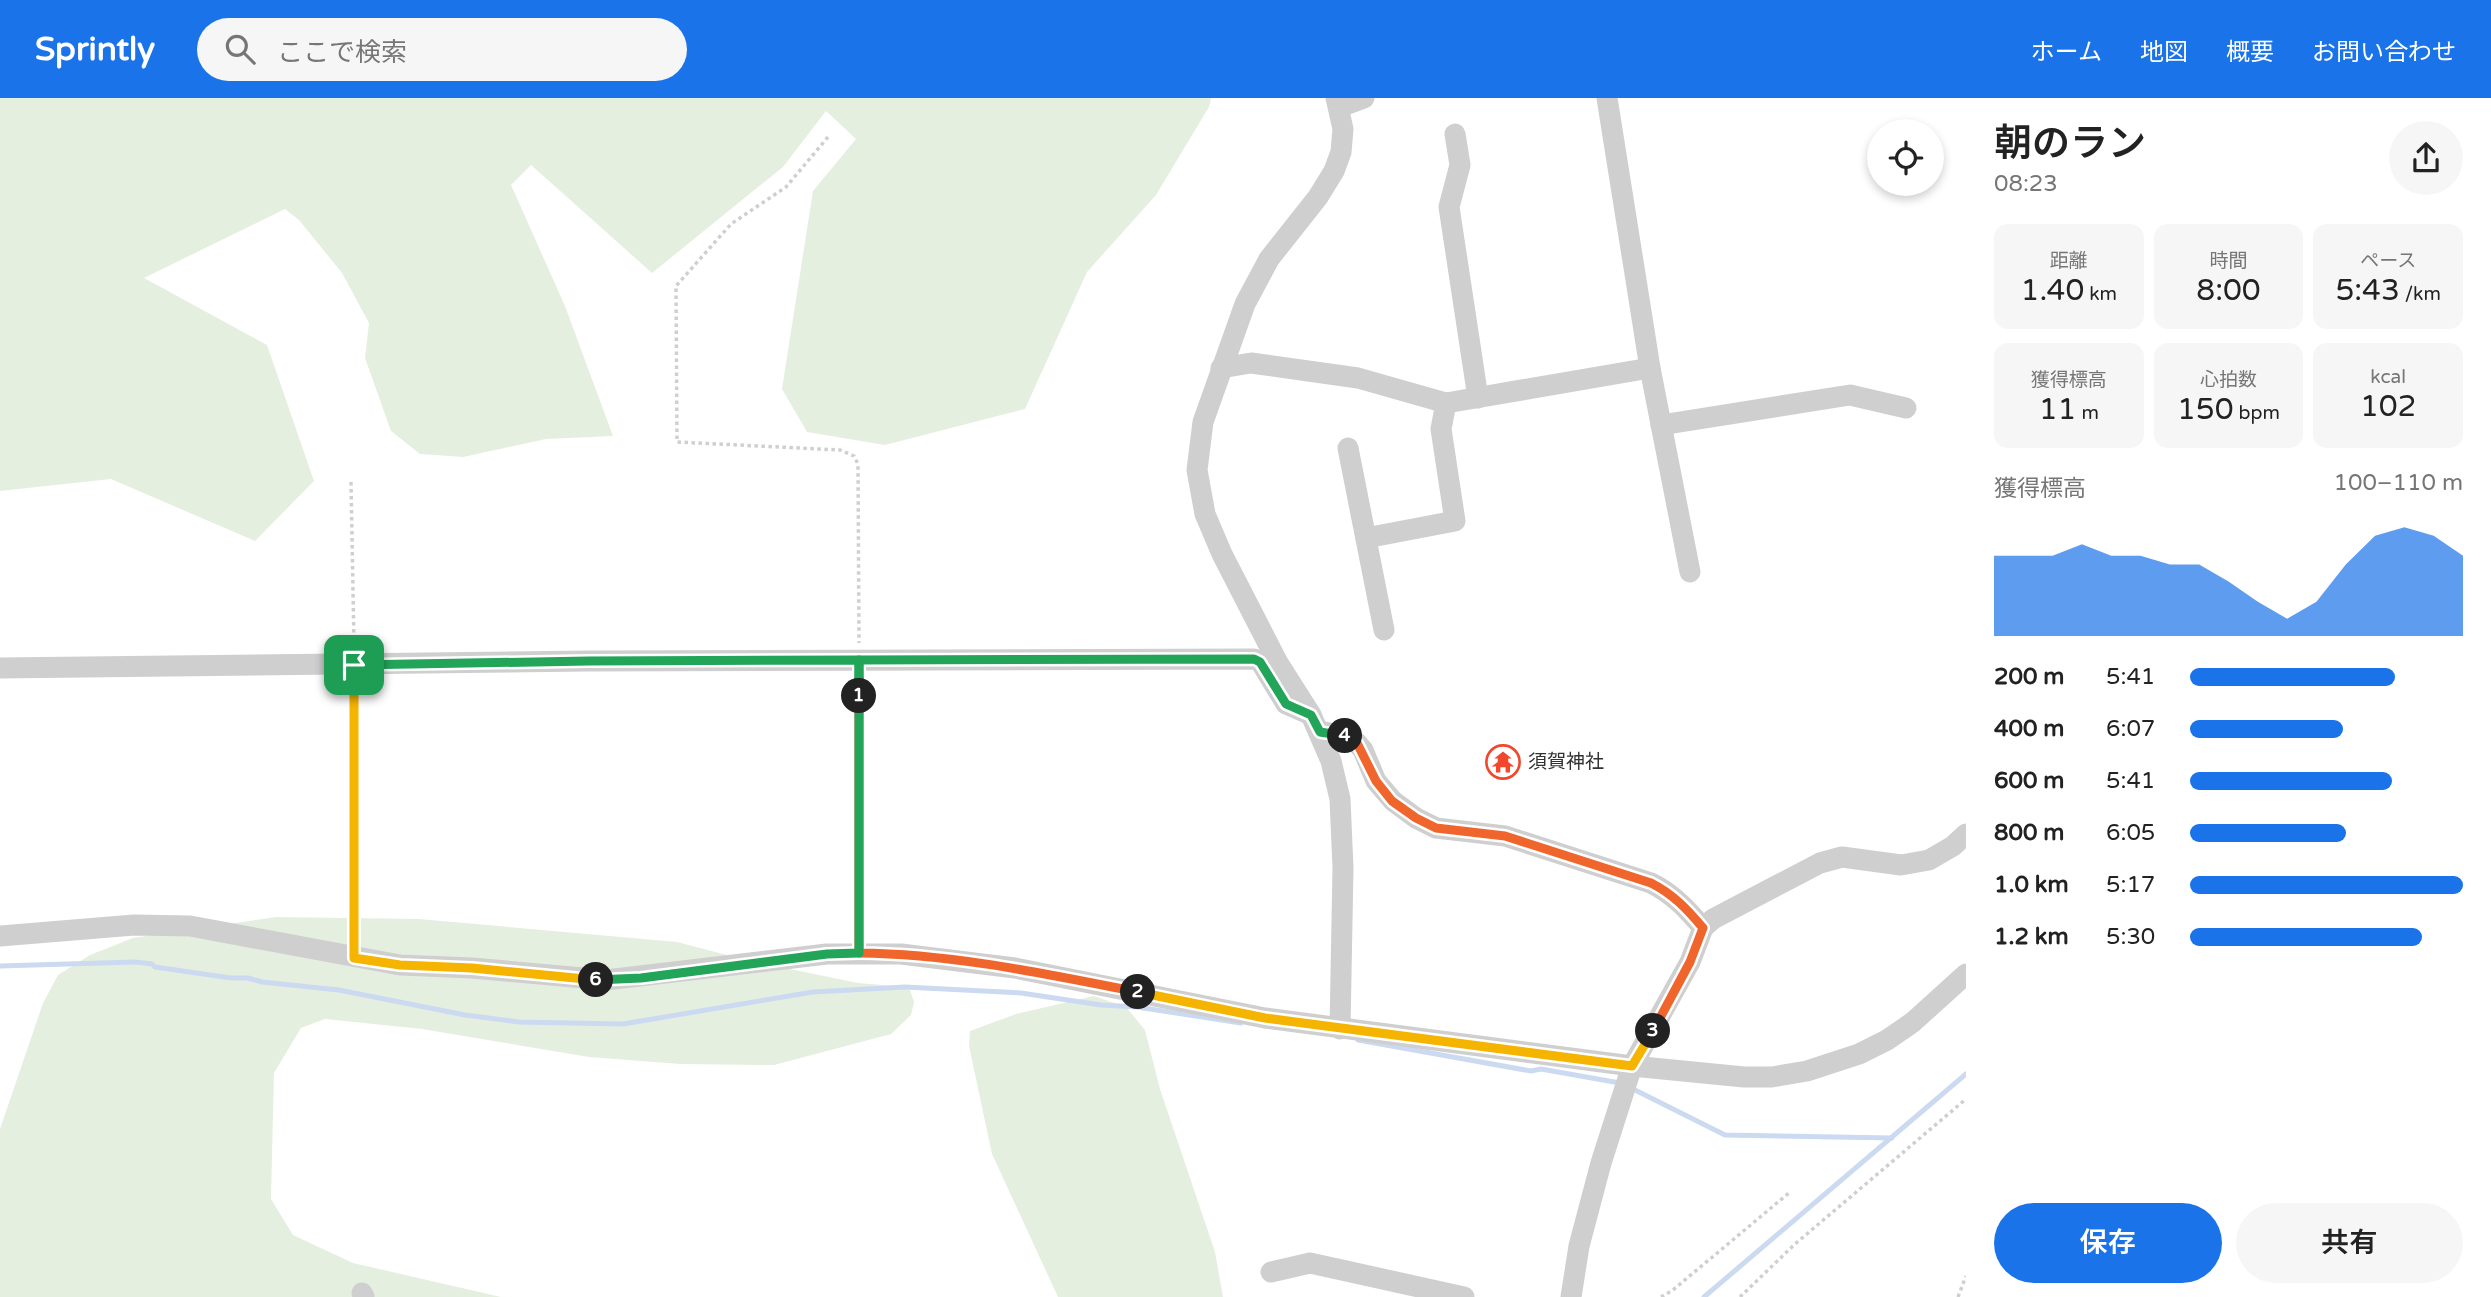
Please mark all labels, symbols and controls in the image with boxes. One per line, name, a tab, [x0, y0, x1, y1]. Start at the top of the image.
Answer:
search box	[197, 18, 687, 81]
text: Sprintly	[35, 30, 155, 69]
icon: search	[221, 30, 259, 68]
text: ここで検索	[277, 37, 407, 68]
text: ホーム	[2031, 38, 2102, 67]
text: 地図	[2140, 38, 2188, 67]
text: 概要	[2226, 38, 2274, 67]
text: お問い合わせ	[2312, 38, 2456, 67]
map controls	[1867, 119, 1944, 196]
button: locate	[1867, 119, 1944, 196]
text: 朝のラン	[1994, 121, 2146, 167]
button: share	[2389, 121, 2463, 195]
text: 08:23	[1994, 170, 2058, 198]
text: 距離	[2050, 250, 2088, 272]
text: 時間	[2209, 250, 2248, 272]
text: ペース	[2360, 250, 2416, 272]
text: 1.40	[2021, 272, 2084, 309]
text: 8:00	[2196, 272, 2261, 309]
text: 5:43	[2335, 272, 2400, 309]
text: km	[2084, 283, 2117, 305]
text: /km	[2400, 283, 2441, 305]
text: kcal	[2370, 366, 2406, 388]
text: 獲得標高	[2031, 369, 2107, 391]
text: 心拍数	[2200, 369, 2257, 391]
text: 102	[2360, 388, 2416, 425]
text: 11	[2039, 391, 2076, 428]
text: 150	[2177, 391, 2234, 428]
text: m	[2076, 402, 2099, 424]
text: bpm	[2234, 402, 2280, 424]
text: 100–110 m	[2334, 469, 2463, 497]
text: 獲得標高	[1994, 475, 2086, 503]
pin	[324, 635, 384, 695]
icon: arrive	[335, 646, 373, 684]
text: 200 m	[1994, 663, 2064, 691]
text: 5:41	[2106, 663, 2155, 691]
pin: 1	[842, 678, 876, 714]
text: 1	[853, 684, 864, 706]
text: 400 m	[1994, 715, 2064, 743]
text: 6:07	[2106, 715, 2155, 743]
pin: 4	[1328, 718, 1362, 754]
text: 4	[1339, 724, 1350, 746]
temple icon: 須賀神社	[1484, 743, 1522, 781]
place label: 須賀神社	[1528, 751, 1604, 773]
text: 600 m	[1994, 767, 2064, 795]
text: 5:41	[2106, 767, 2155, 795]
text: 800 m	[1994, 819, 2064, 847]
text: 6:05	[2106, 819, 2155, 847]
text: 1.0 km	[1994, 871, 2069, 899]
text: 5:17	[2106, 871, 2155, 899]
text: 1.2 km	[1994, 923, 2069, 951]
text: 5:30	[2106, 923, 2155, 951]
pin: 6	[578, 962, 614, 998]
text: 6	[590, 968, 601, 990]
pin: 2	[1120, 974, 1156, 1010]
text: 2	[1132, 980, 1143, 1002]
pin: 3	[1636, 1014, 1670, 1048]
text: 3	[1647, 1019, 1658, 1041]
button: 保存	[1994, 1203, 2222, 1283]
button: 共有	[2236, 1203, 2463, 1283]

